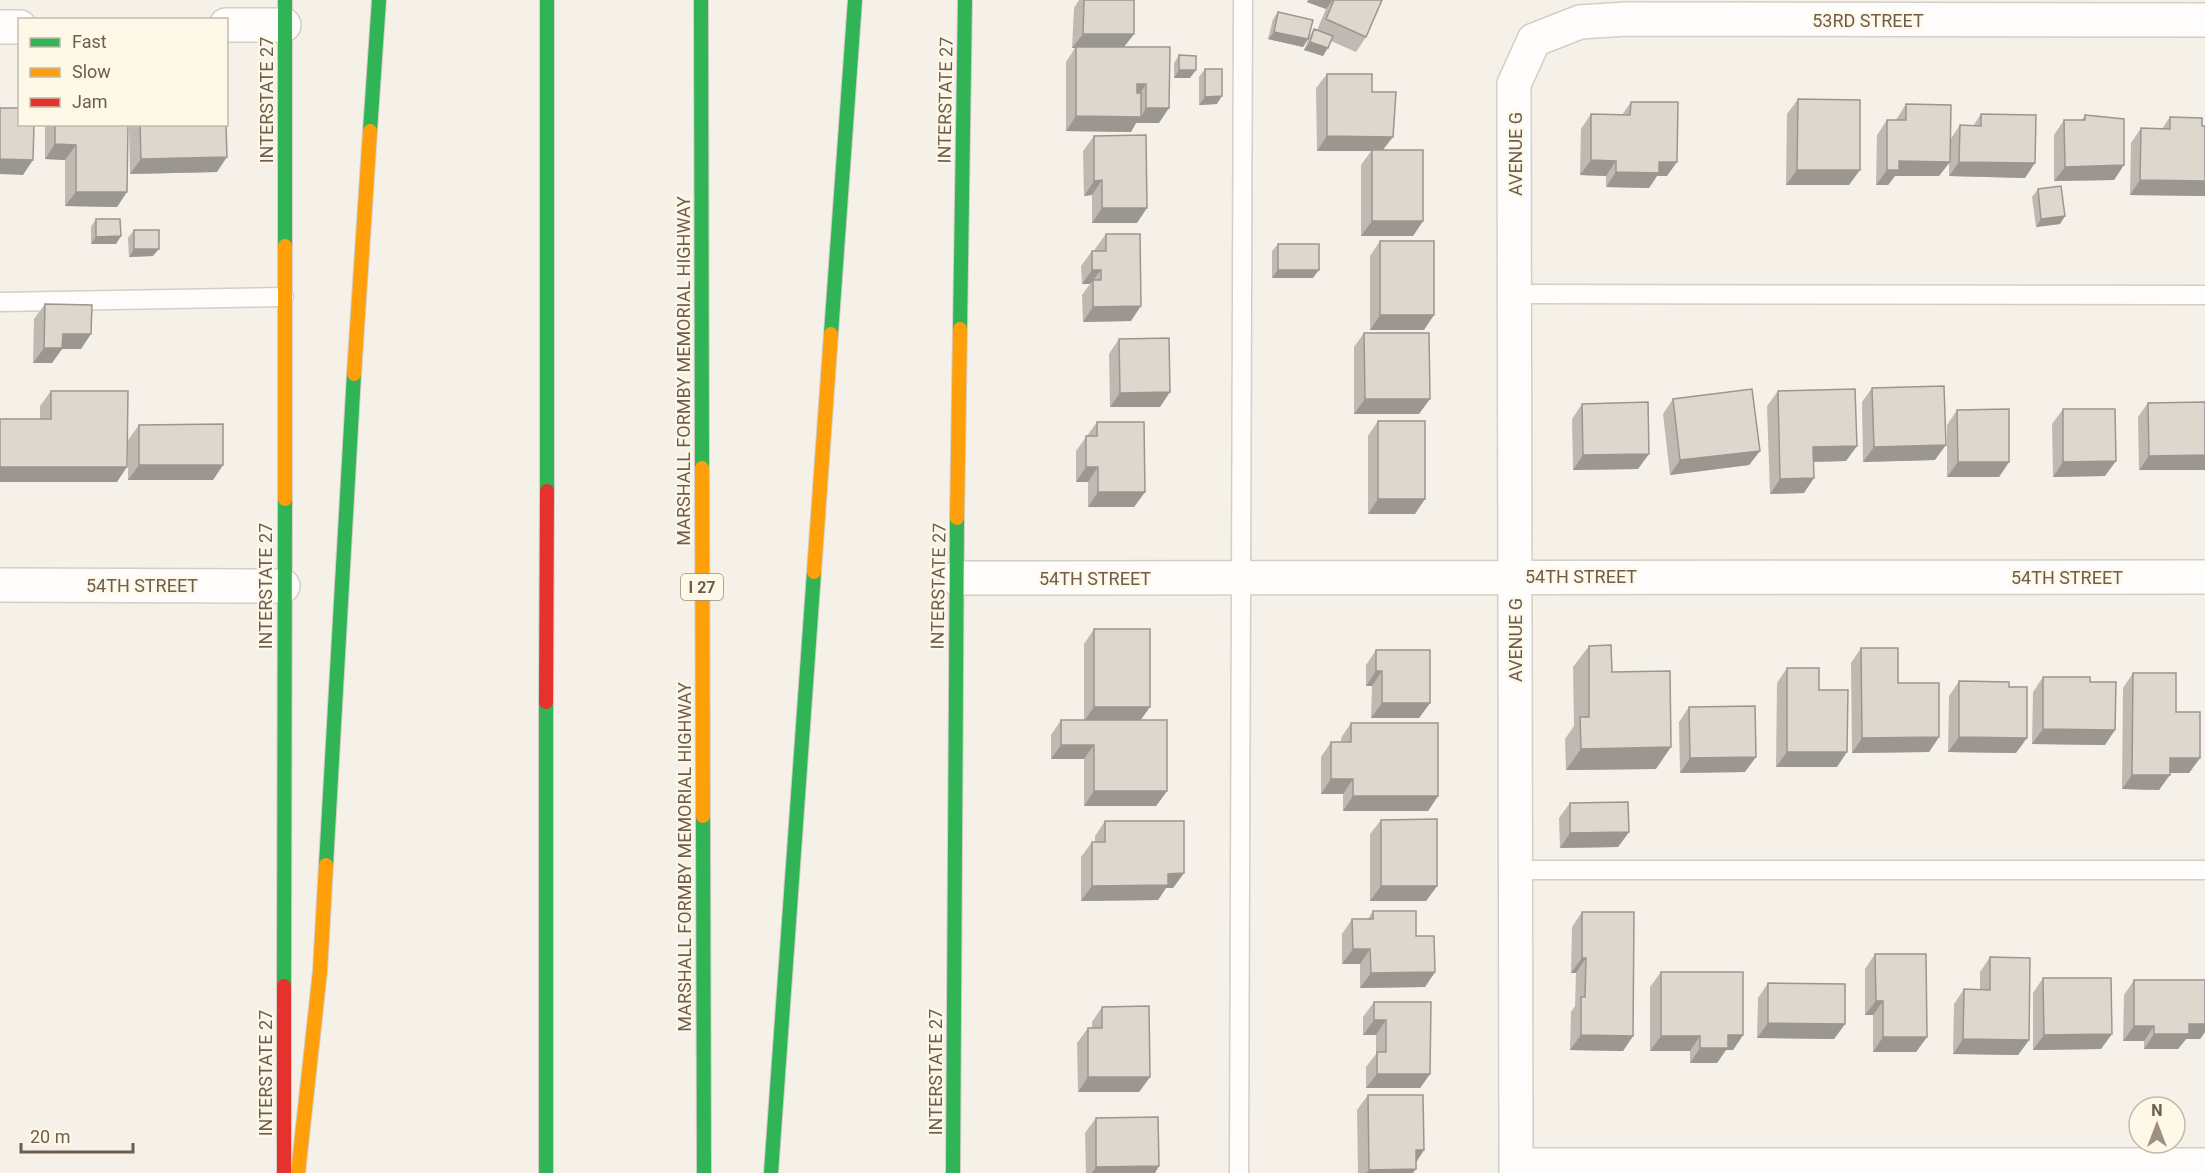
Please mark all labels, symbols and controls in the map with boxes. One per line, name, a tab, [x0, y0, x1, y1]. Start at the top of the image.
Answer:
street label: 53RD STREET	[1812, 10, 1924, 31]
legend	[18, 18, 228, 126]
text: Fast	[72, 31, 107, 52]
street label: INTERSTATE 27	[256, 37, 277, 163]
street label: INTERSTATE 27	[933, 37, 957, 163]
text: Slow	[72, 61, 111, 82]
text: Jam	[72, 91, 108, 112]
street label: AVENUE G	[1505, 112, 1526, 196]
street label: MARSHALL FORMBY MEMORIAL HIGHWAY	[673, 196, 694, 546]
street label: INTERSTATE 27	[255, 523, 276, 649]
street label: INTERSTATE 27	[926, 523, 950, 649]
street label: 54TH STREET	[1525, 566, 1637, 587]
street label: 54TH STREET	[2011, 567, 2123, 588]
street label: 54TH STREET	[1039, 568, 1151, 589]
road number: I 27	[681, 574, 723, 600]
street label: 54TH STREET	[86, 575, 198, 596]
street label: AVENUE G	[1505, 598, 1526, 682]
street label: MARSHALL FORMBY MEMORIAL HIGHWAY	[674, 682, 695, 1032]
street label: INTERSTATE 27	[925, 1009, 946, 1135]
street label: INTERSTATE 27	[255, 1010, 276, 1136]
north arrow	[2127, 1095, 2187, 1155]
text: N	[2151, 1101, 2163, 1120]
scale bar	[21, 1116, 134, 1154]
text: 20 m	[30, 1126, 70, 1147]

